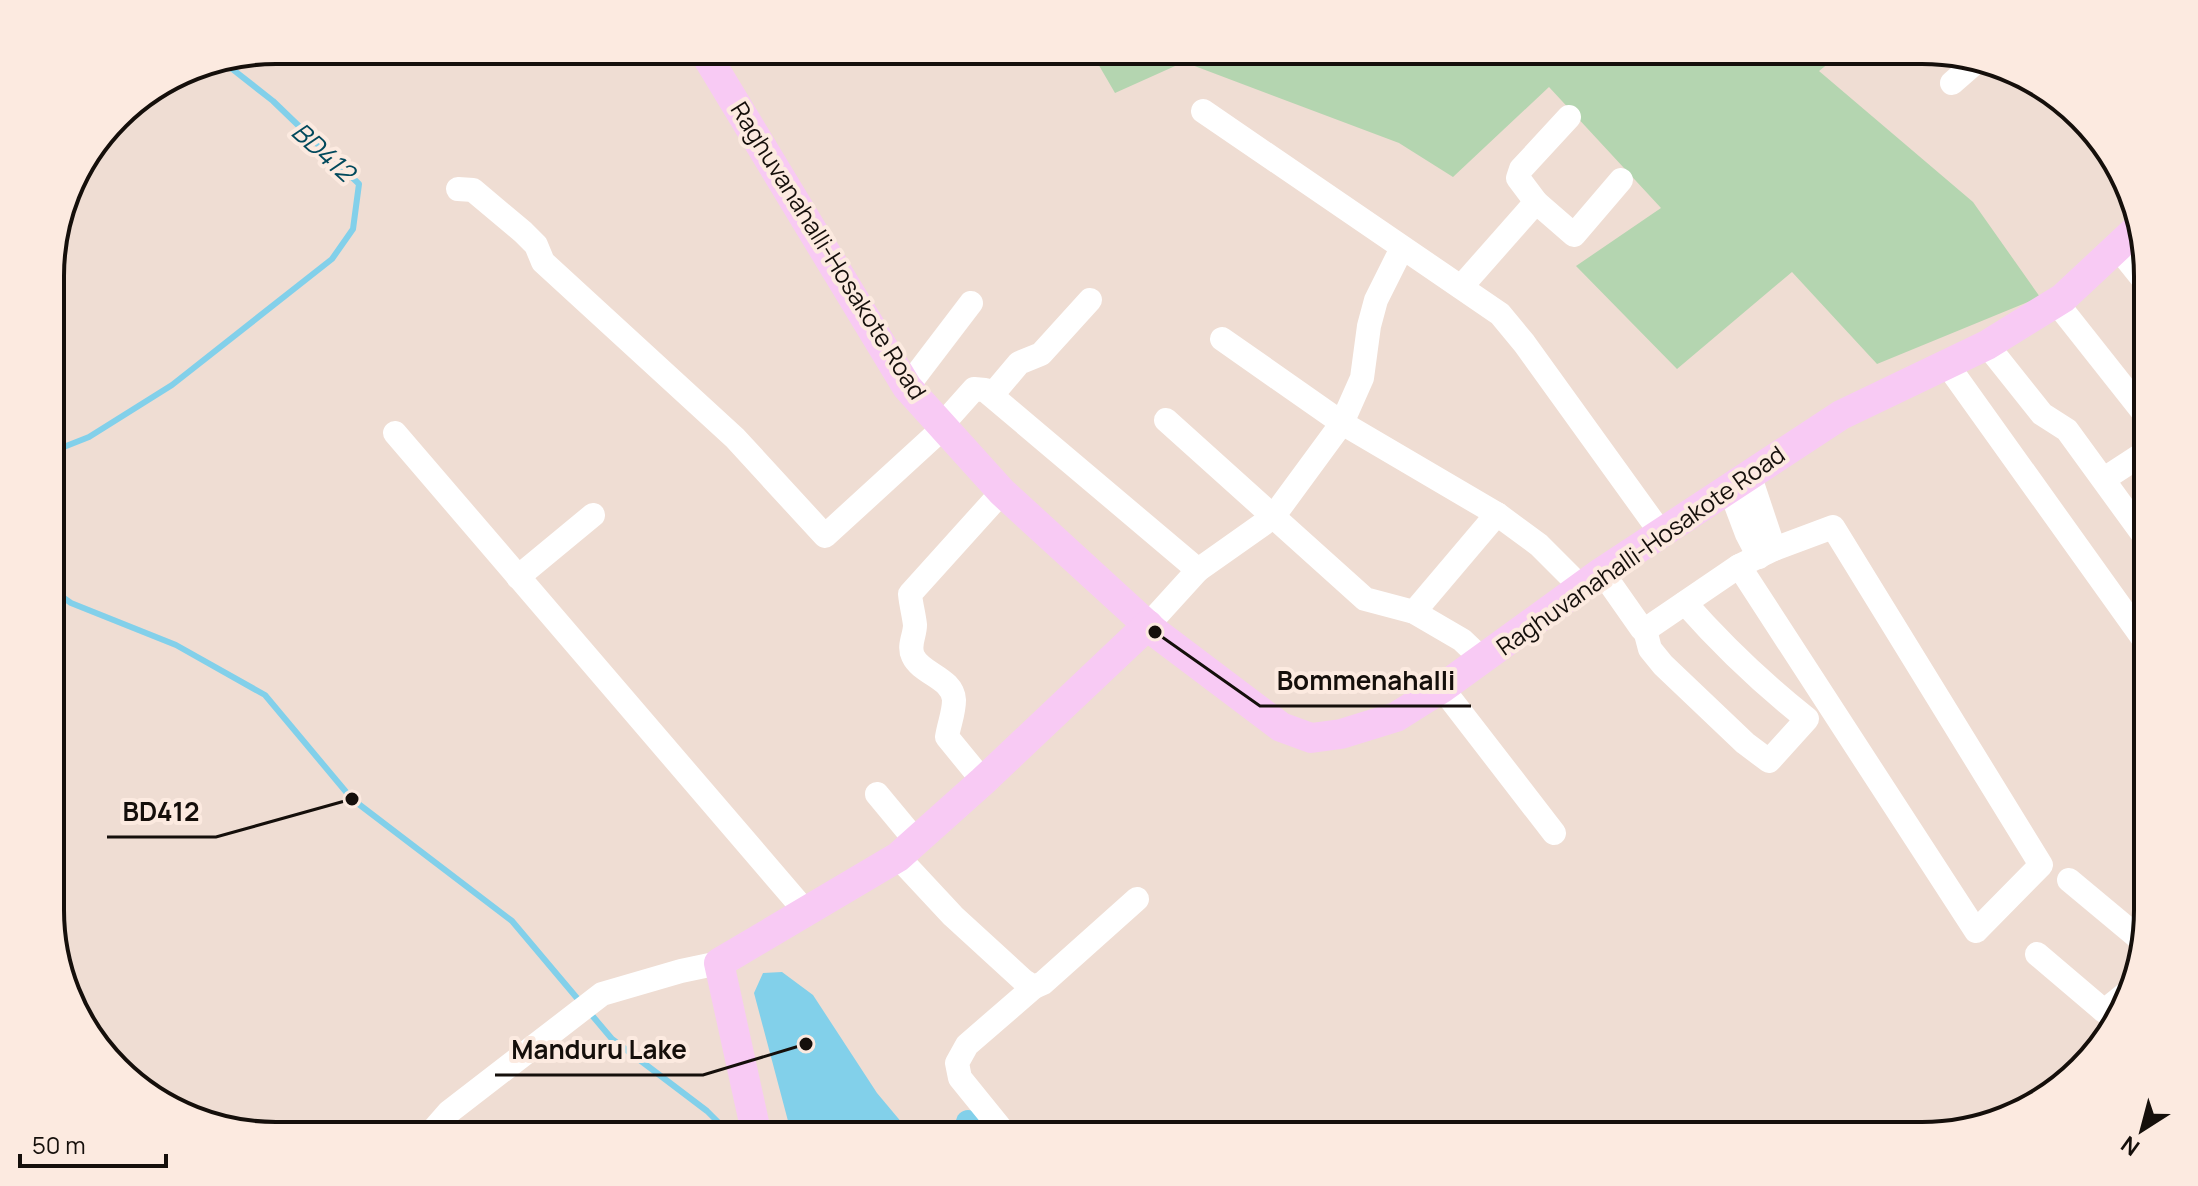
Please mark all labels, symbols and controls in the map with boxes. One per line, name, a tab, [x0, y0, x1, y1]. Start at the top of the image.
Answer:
street label: Raghuvanahalli-Hosakote Road	[724, 95, 935, 405]
water label: BD412	[284, 113, 365, 191]
street label: Raghuvanahalli-Hosakote Road	[1489, 437, 1791, 662]
callout: Bommenahalli	[1260, 656, 1471, 706]
text: Bommenahalli	[1277, 662, 1455, 698]
callout: BD412	[107, 787, 216, 837]
text: BD412	[123, 793, 199, 829]
callout: Manduru Lake	[495, 1025, 703, 1075]
text: Manduru Lake	[511, 1031, 687, 1067]
north arrow	[2102, 1090, 2182, 1170]
scale bar	[20, 1118, 166, 1168]
text: 50 m	[32, 1128, 86, 1161]
text: N	[2115, 1129, 2145, 1163]

